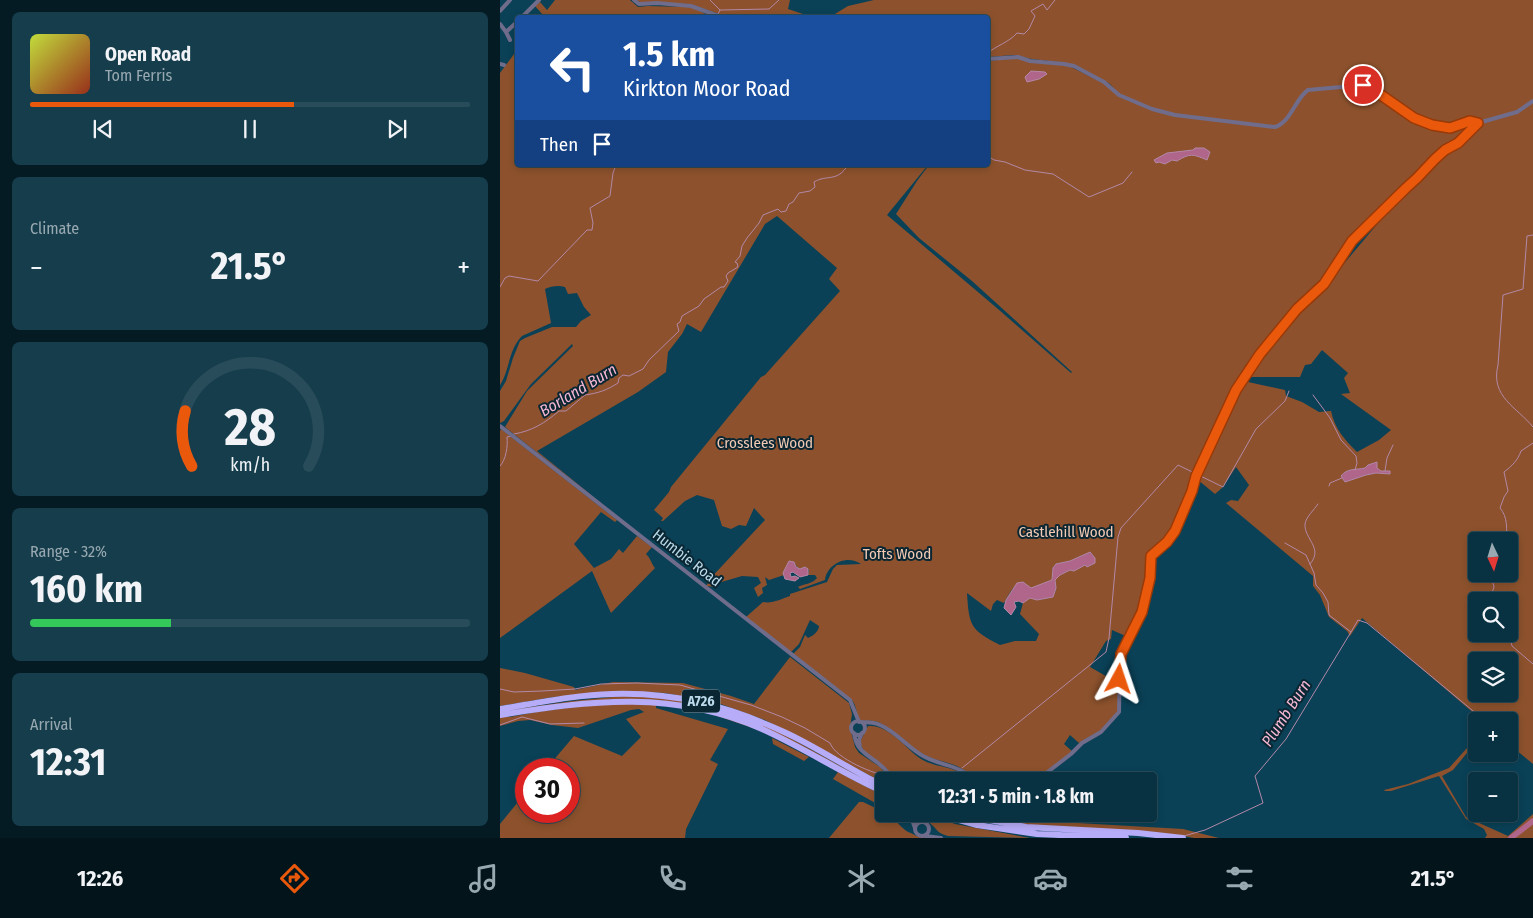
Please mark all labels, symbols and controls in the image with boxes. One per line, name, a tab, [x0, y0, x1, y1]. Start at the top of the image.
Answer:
text: 1.5 km	[623, 33, 715, 75]
icon: left	[540, 35, 605, 100]
text: Open Road	[105, 43, 191, 66]
pin	[1342, 64, 1384, 106]
text: Tom Ferris	[105, 66, 172, 85]
icon: arrive	[1349, 71, 1377, 99]
text: Kirkton Moor Road	[623, 75, 791, 102]
icon: previous	[89, 115, 117, 143]
icon: pause	[236, 115, 264, 143]
icon: next	[383, 115, 411, 143]
icon: arrive	[588, 130, 616, 158]
text: Then	[540, 133, 578, 156]
text: Climate	[30, 219, 79, 238]
text: 21.5°	[211, 243, 289, 289]
text: −	[30, 251, 43, 284]
text: +	[457, 251, 470, 284]
water label: Borland Burn	[536, 360, 620, 420]
text: 28	[223, 396, 276, 459]
park label: Crosslees Wood	[717, 434, 813, 452]
text: km/h	[230, 454, 270, 476]
park label: Castlehill Wood	[1018, 523, 1114, 541]
street label: Humbie Road	[649, 526, 725, 590]
north arrow	[1468, 532, 1518, 582]
map controls	[1468, 532, 1518, 822]
text: Range · 32%	[30, 542, 107, 561]
park label: Tofts Wood	[863, 545, 931, 563]
text: 160 km	[30, 566, 143, 612]
button: search	[1468, 592, 1518, 642]
position arrow	[1092, 652, 1144, 704]
button: layers	[1468, 652, 1518, 702]
water label: Plumb Burn	[1257, 676, 1315, 750]
road number: A726	[682, 689, 720, 712]
button: +	[1468, 712, 1518, 762]
text: Arrival	[30, 715, 72, 734]
text: 12:31	[30, 739, 106, 785]
speed limit sign: 30	[515, 758, 580, 823]
button: −	[1468, 772, 1518, 822]
text: 12:31 · 5 min · 1.8 km	[938, 785, 1094, 808]
icon: directions	[277, 861, 312, 896]
icon: music	[466, 861, 501, 896]
icon: phone	[655, 861, 690, 896]
icon: climate	[844, 861, 879, 896]
icon: car	[1033, 861, 1068, 896]
icon: filters	[1222, 861, 1257, 896]
text: 12:26	[77, 865, 123, 892]
text: 21.5°	[1411, 865, 1456, 892]

